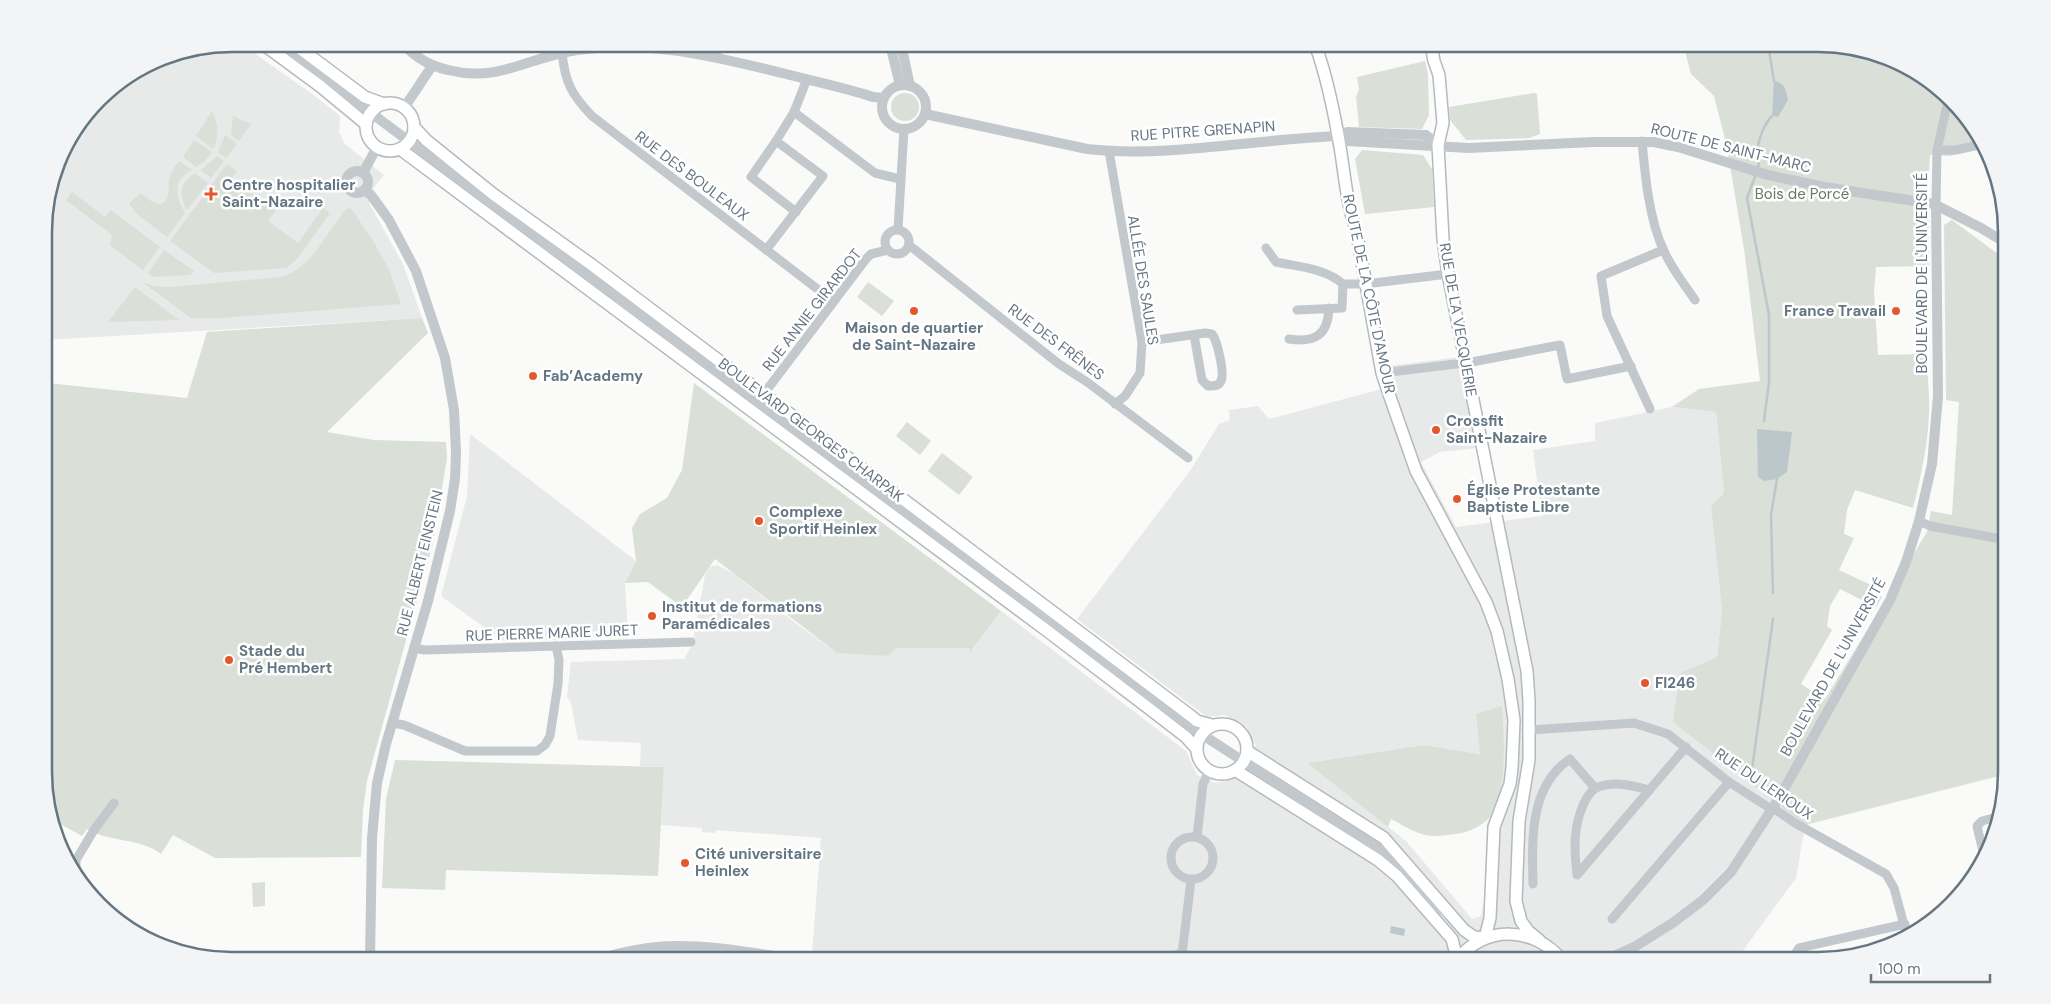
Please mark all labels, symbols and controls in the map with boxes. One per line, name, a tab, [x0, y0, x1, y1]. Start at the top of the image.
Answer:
street label: RUE PITRE GRENAPIN	[1130, 116, 1276, 146]
street label: ROUTE DE SAINT-MARC	[1649, 118, 1813, 178]
street label: RUE DES BOULEAUX	[631, 127, 753, 225]
street label: BOULEVARD DE L'UNIVERSITÉ	[1912, 172, 1932, 374]
place label: Centre hospitalier Saint-Nazaire	[222, 175, 355, 212]
park label: Bois de Porcé	[1755, 184, 1849, 204]
marker: Centre hospitalier Saint-Nazaire	[204, 187, 218, 201]
street label: ROUTE DE LA CÔTE D'AMOUR	[1338, 192, 1400, 396]
street label: ALLÉE DES SAULES	[1123, 214, 1163, 347]
street label: RUE DE LA VECQUERIE	[1435, 241, 1481, 399]
street label: RUE ANNIE GIRARDOT	[758, 245, 866, 375]
street label: RUE DES FRÊNES	[1004, 299, 1108, 385]
place label: France Travail	[1784, 301, 1886, 321]
marker: Maison de quartier de Saint-Nazaire	[908, 305, 920, 317]
marker: France Travail	[1890, 305, 1902, 317]
place label: Maison de quartier de Saint-Nazaire	[845, 318, 983, 355]
street label: BOULEVARD GEORGES CHARPAK	[714, 354, 908, 507]
place label: Fab’Academy	[543, 366, 643, 386]
marker: Fab’Academy	[527, 370, 539, 382]
place label: Crossfit Saint-Nazaire	[1446, 411, 1547, 448]
marker: Crossfit Saint-Nazaire	[1430, 424, 1442, 436]
place label: Église Protestante Baptiste Libre	[1467, 480, 1600, 517]
street label: RUE ALBERT EINSTEIN	[392, 488, 448, 638]
marker: Église Protestante Baptiste Libre	[1451, 493, 1463, 505]
place label: Complexe Sportif Heinlex	[769, 502, 877, 539]
marker: Complexe Sportif Heinlex	[753, 515, 765, 527]
street label: BOULEVARD DE L'UNIVERSITÉ	[1776, 574, 1890, 760]
place label: Institut de formations Paramédicales	[662, 597, 822, 634]
marker: Institut de formations Paramédicales	[646, 610, 658, 622]
street label: RUE PIERRE MARIE JURET	[465, 620, 639, 646]
place label: Stade du Pré Hembert	[239, 641, 332, 678]
marker: Stade du Pré Hembert	[223, 654, 235, 666]
place label: Fl246	[1655, 673, 1695, 693]
marker: Fl246	[1639, 677, 1651, 689]
street label: RUE DU LERIOUX	[1711, 744, 1817, 824]
place label: Cité universitaire Heinlex	[695, 844, 821, 881]
marker: Cité universitaire Heinlex	[679, 857, 691, 869]
scale bar	[1871, 952, 1990, 984]
text: 100 m	[1878, 959, 1921, 979]

